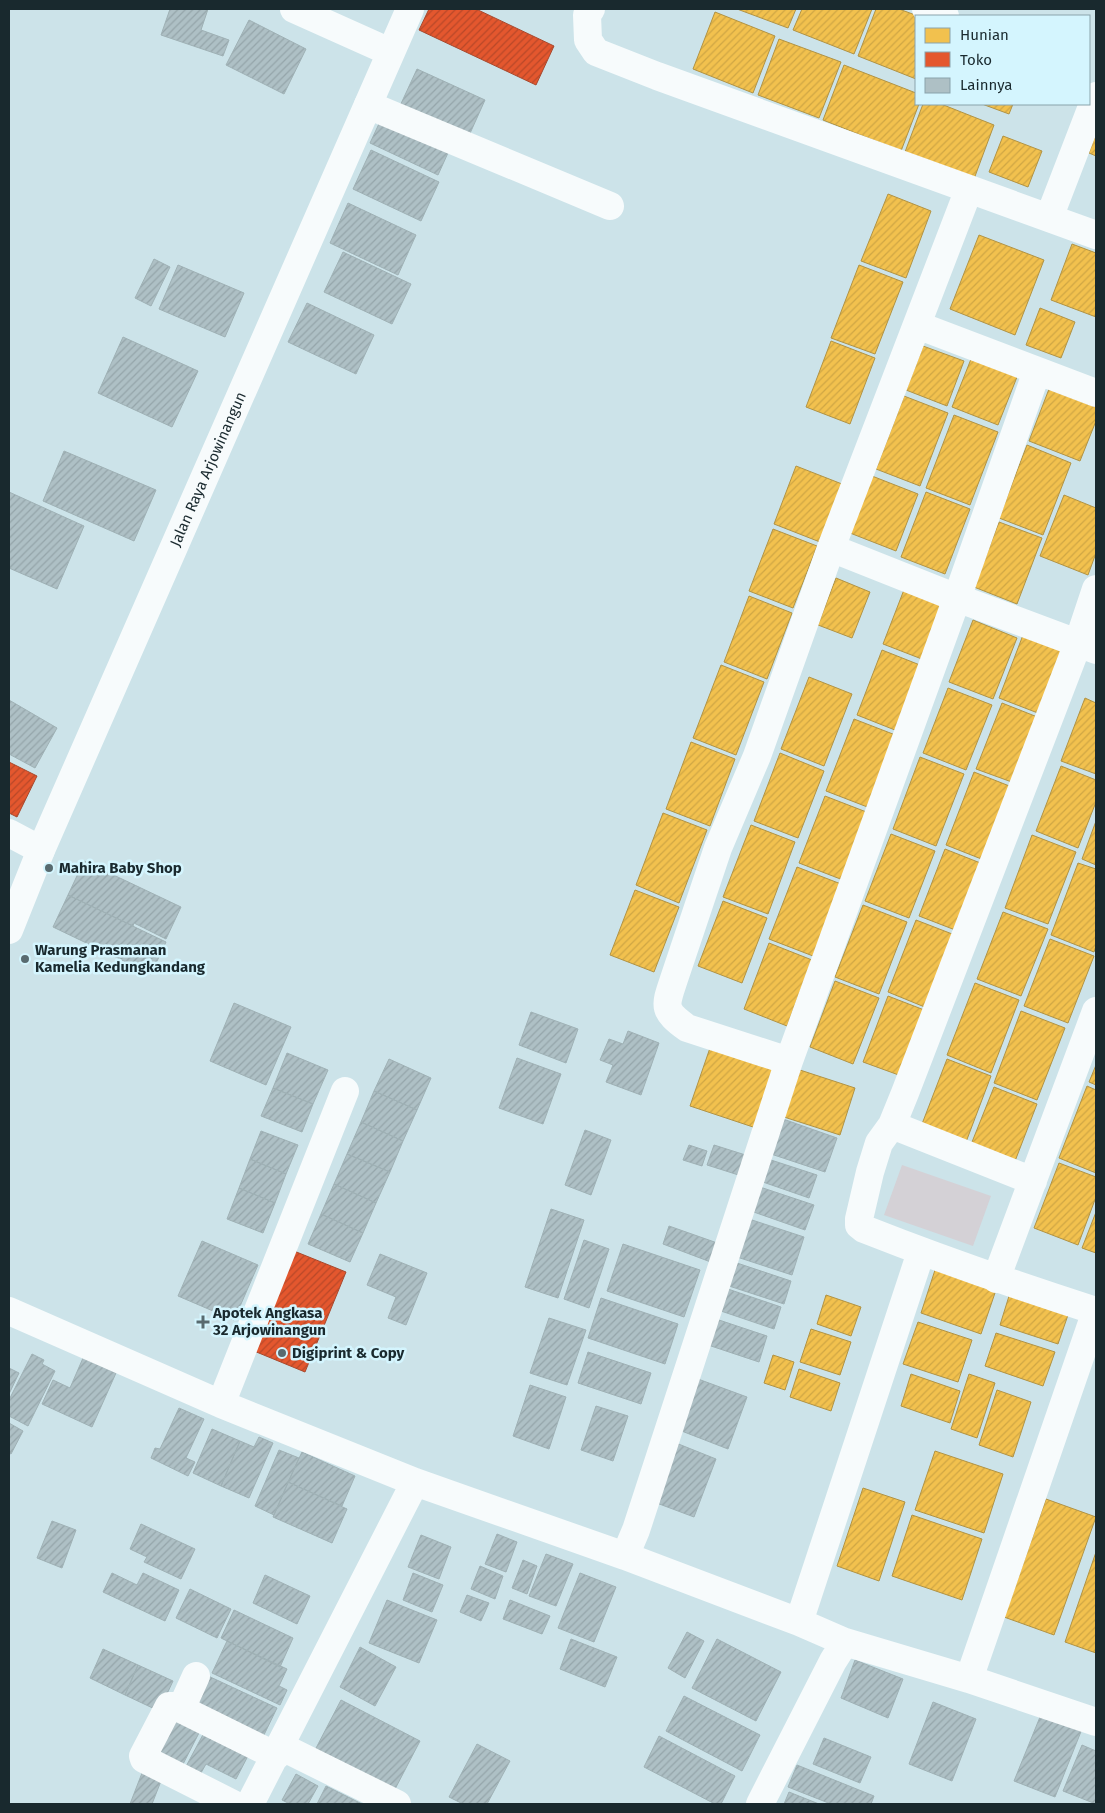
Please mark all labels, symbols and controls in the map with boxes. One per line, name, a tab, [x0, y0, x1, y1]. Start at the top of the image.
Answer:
legend	[915, 15, 1090, 105]
text: Hunian	[960, 26, 1009, 44]
text: Toko	[960, 51, 992, 69]
text: Lainnya	[960, 76, 1013, 94]
street label: Jalan Raya Arjowinangun	[166, 389, 250, 549]
place label: Mahira Baby Shop	[59, 859, 182, 877]
marker: Mahira Baby Shop	[43, 862, 55, 874]
place label: Warung Prasmanan Kamelia Kedungkandang	[35, 941, 206, 976]
marker: Warung Prasmanan Kamelia Kedungkandang	[19, 953, 31, 965]
place label: Apotek Angkasa 32 Arjowinangun	[212, 1304, 326, 1339]
marker: Apotek Angkasa 32 Arjowinangun	[197, 1316, 209, 1328]
place label: Digiprint & Copy	[292, 1344, 405, 1362]
marker: Digiprint & Copy	[276, 1347, 288, 1359]

